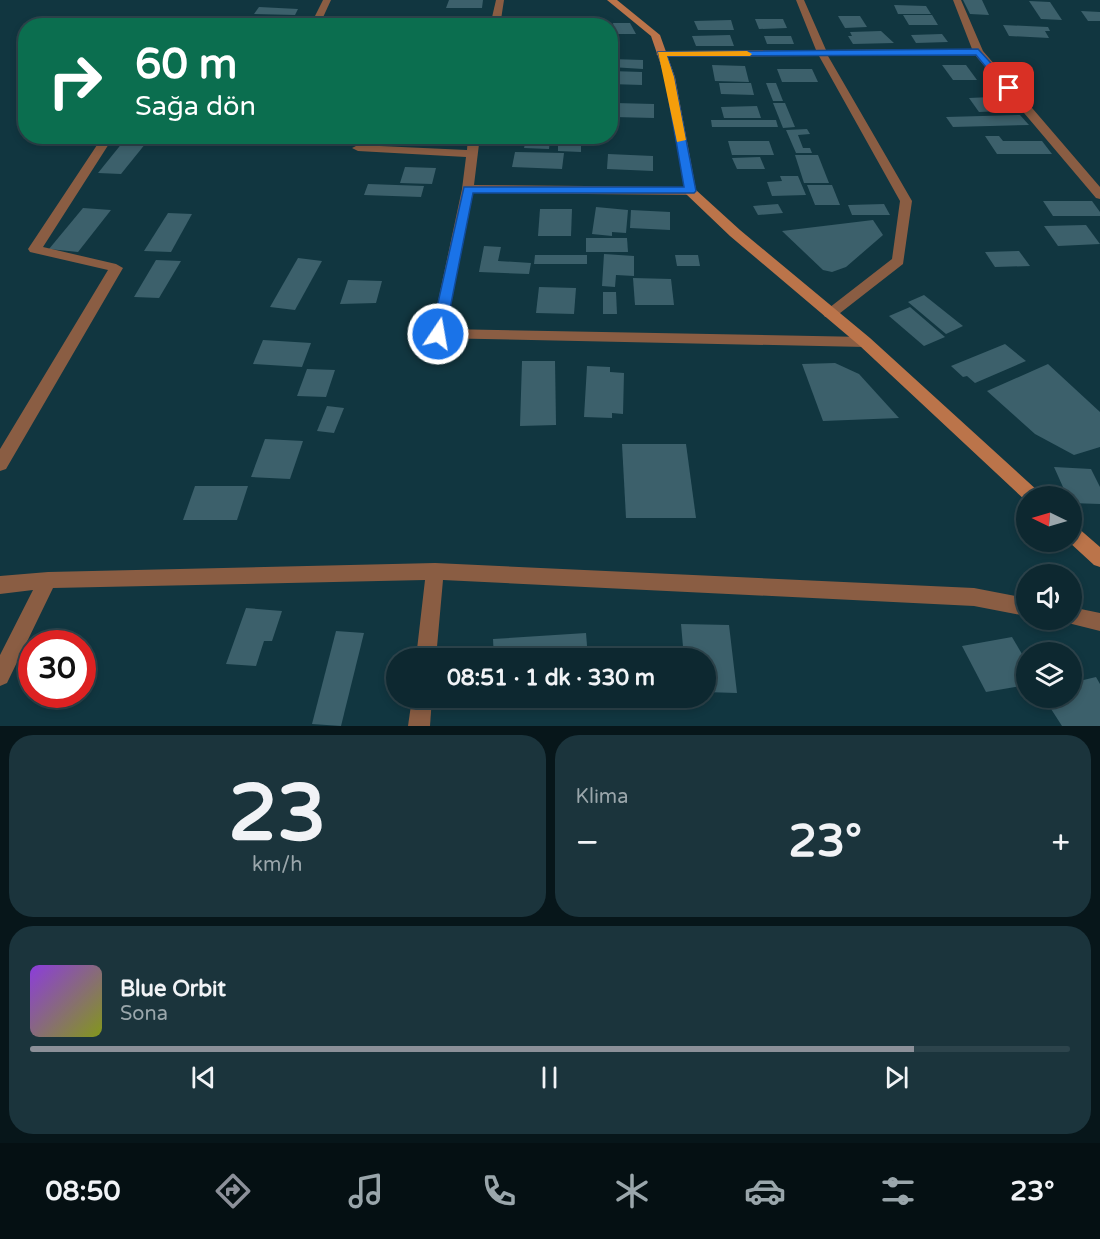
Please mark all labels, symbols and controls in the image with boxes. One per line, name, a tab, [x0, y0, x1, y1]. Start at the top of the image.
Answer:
text: 60 m	[135, 39, 237, 90]
icon: right	[36, 42, 114, 120]
pin	[983, 62, 1034, 113]
icon: arrive	[992, 71, 1025, 104]
text: Sağa dön	[135, 90, 256, 123]
position arrow	[406, 302, 470, 366]
north arrow	[1016, 486, 1082, 552]
map controls	[1016, 486, 1082, 708]
button: sound	[1016, 564, 1082, 630]
speed limit sign: 30	[18, 630, 96, 708]
button: layers	[1016, 642, 1082, 708]
text: 08:51 · 1 dk · 330 m	[447, 665, 655, 691]
text: 23	[228, 767, 326, 861]
text: Klima	[576, 785, 628, 809]
text: 23°	[788, 815, 862, 869]
text: −	[576, 823, 599, 862]
text: +	[1051, 823, 1070, 862]
text: km/h	[252, 853, 302, 877]
text: Blue Orbit	[120, 976, 226, 1002]
text: Sona	[120, 1002, 168, 1026]
icon: previous	[187, 1061, 220, 1094]
icon: pause	[533, 1061, 566, 1094]
icon: next	[880, 1061, 913, 1094]
icon: directions	[212, 1170, 254, 1212]
icon: music	[345, 1170, 387, 1212]
icon: phone	[478, 1170, 520, 1212]
icon: climate	[611, 1170, 653, 1212]
icon: car	[744, 1170, 786, 1212]
icon: filters	[877, 1170, 919, 1212]
text: 08:50	[46, 1175, 120, 1208]
text: 23°	[1010, 1175, 1054, 1208]

